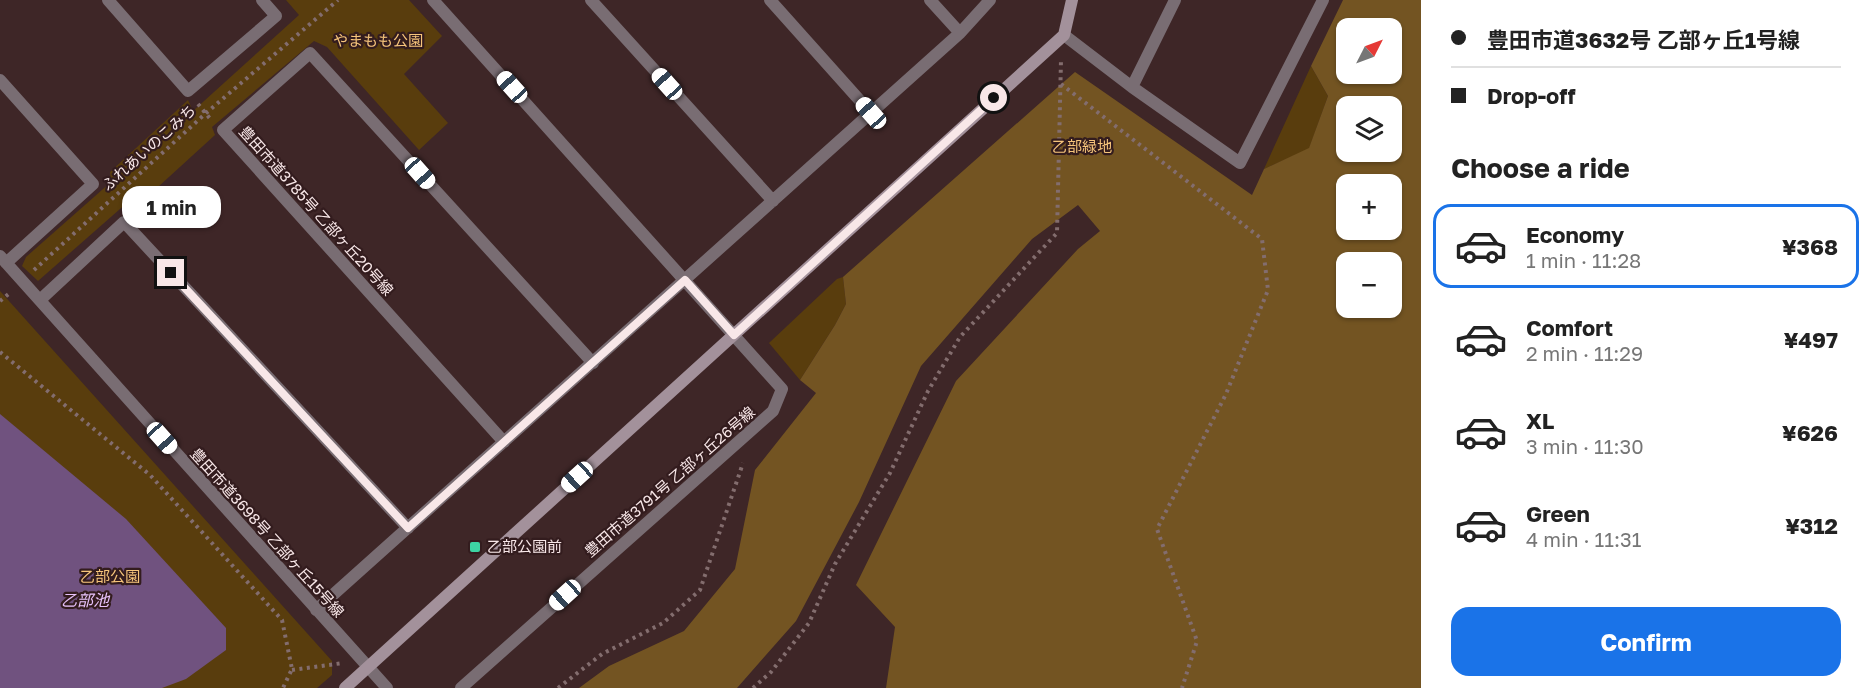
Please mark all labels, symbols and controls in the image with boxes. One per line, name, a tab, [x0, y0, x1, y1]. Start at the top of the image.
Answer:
north arrow	[1336, 18, 1402, 84]
map controls	[1336, 18, 1402, 318]
text: 豊田市道3632号 乙部ヶ丘1号線	[1487, 26, 1800, 53]
park label: やまもも公園	[333, 31, 423, 49]
car	[648, 65, 686, 103]
car	[493, 68, 531, 106]
text: Drop-off	[1487, 82, 1576, 109]
route start	[980, 84, 1007, 111]
car	[852, 94, 890, 132]
button: layers	[1336, 96, 1402, 162]
street label: ふれあいのこみち	[98, 100, 199, 194]
street label: 豊田市道3785号 乙部ヶ丘20号線	[236, 122, 397, 299]
park label: 乙部緑地	[1052, 137, 1112, 155]
text: Choose a ride	[1451, 152, 1630, 184]
car	[401, 154, 439, 192]
button: +	[1336, 174, 1402, 240]
callout: 1 min	[122, 186, 220, 228]
text: 1 min	[146, 195, 197, 219]
icon: car	[1454, 219, 1508, 273]
text: Economy	[1526, 221, 1624, 248]
text: ¥368	[1782, 233, 1838, 260]
text: 1 min · 11:28	[1526, 248, 1641, 272]
button: −	[1336, 252, 1402, 318]
route end	[157, 259, 184, 286]
icon: car	[1454, 312, 1508, 366]
text: Comfort	[1526, 314, 1613, 341]
text: ¥497	[1784, 326, 1838, 353]
text: 2 min · 11:29	[1526, 341, 1643, 365]
street label: 豊田市道3791号 乙部ヶ丘26号線	[581, 402, 758, 560]
icon: car	[1454, 405, 1508, 459]
text: XL	[1526, 407, 1554, 434]
car	[143, 419, 181, 457]
text: ¥626	[1782, 419, 1838, 446]
text: 3 min · 11:30	[1526, 434, 1644, 458]
street label: 豊田市道3698号 乙部ヶ丘15号線	[187, 444, 348, 620]
car	[558, 458, 596, 496]
icon: car	[1454, 498, 1508, 552]
text: Green	[1526, 500, 1590, 527]
text: ¥312	[1785, 512, 1838, 539]
text: 4 min · 11:31	[1526, 527, 1641, 551]
place label: 乙部公園前	[487, 537, 562, 555]
marker: 乙部公園前	[468, 540, 482, 554]
park label: 乙部公園	[80, 567, 140, 585]
car	[546, 576, 584, 614]
water label: 乙部池	[61, 590, 111, 610]
button: Confirm	[1451, 607, 1841, 676]

